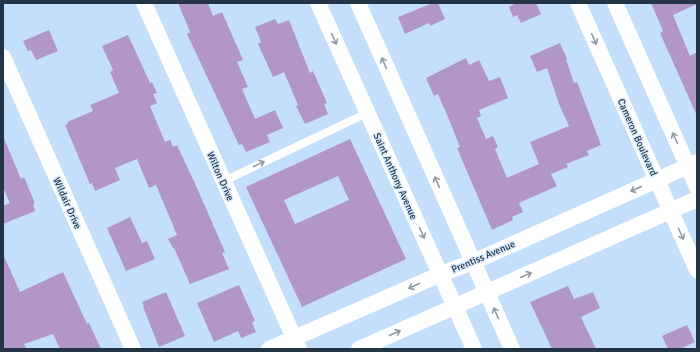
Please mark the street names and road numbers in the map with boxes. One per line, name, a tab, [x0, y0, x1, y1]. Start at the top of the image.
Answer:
street label: Cameron Boulevard	[615, 97, 660, 178]
street label: Saint Anthony Avenue	[371, 131, 420, 222]
street label: Wilton Drive	[204, 150, 236, 203]
street label: Wildair Drive	[50, 176, 84, 231]
street label: Prentiss Avenue	[450, 238, 517, 276]

